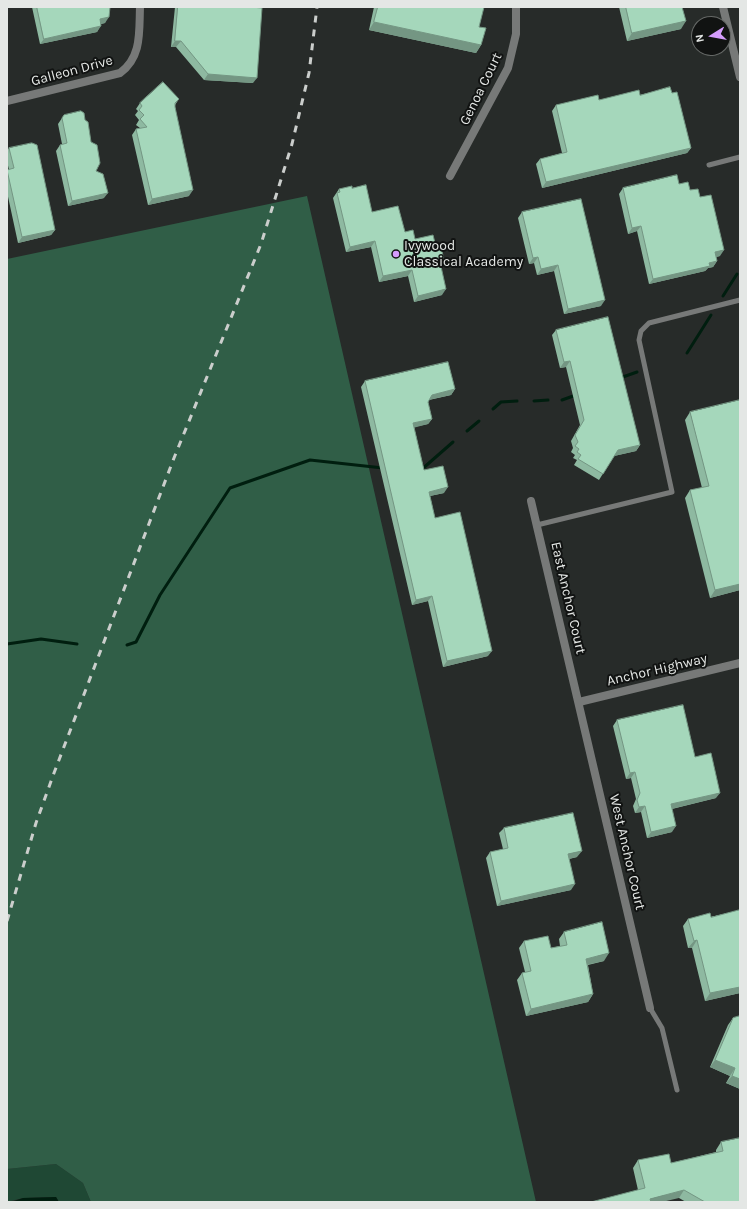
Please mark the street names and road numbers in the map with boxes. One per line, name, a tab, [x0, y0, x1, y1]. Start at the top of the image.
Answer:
street label: Genoa Court	[456, 50, 506, 128]
street label: Galleon Drive	[29, 52, 115, 90]
street label: East Anchor Court	[547, 540, 589, 656]
street label: Anchor Highway	[605, 650, 709, 690]
street label: West Anchor Court	[605, 792, 649, 912]

